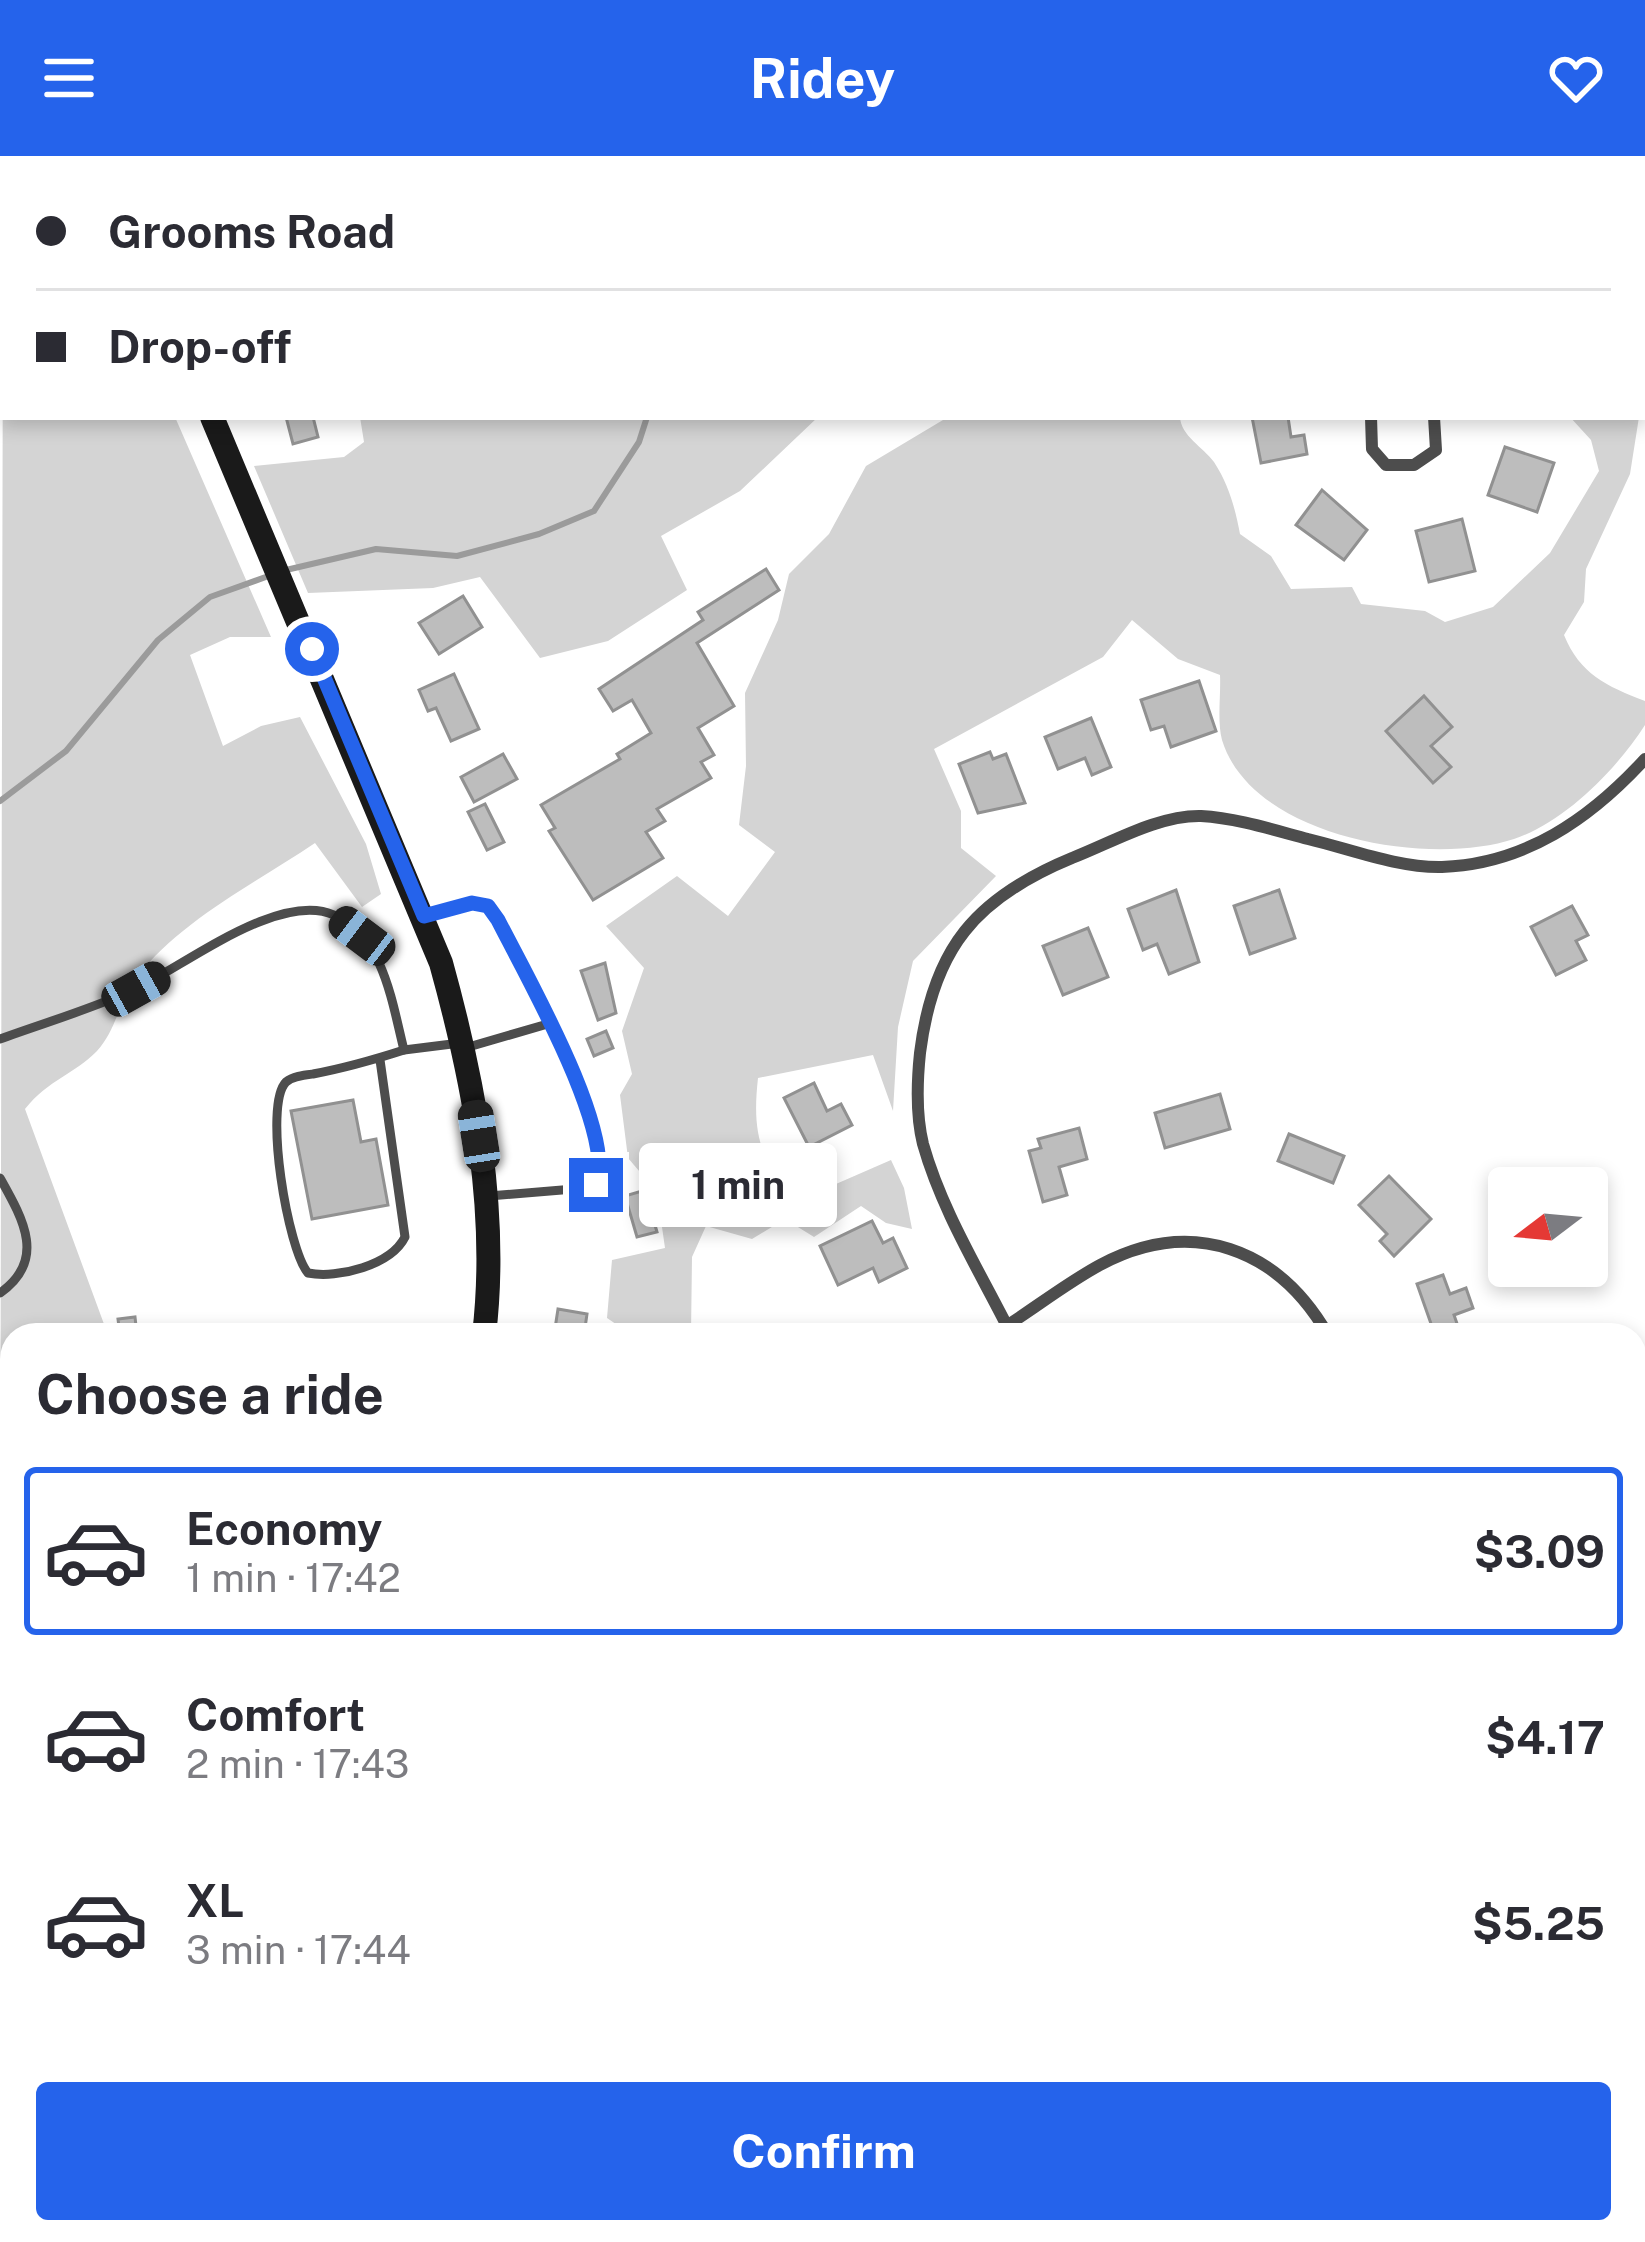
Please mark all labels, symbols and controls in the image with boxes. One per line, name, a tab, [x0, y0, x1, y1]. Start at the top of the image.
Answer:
icon: menu	[36, 45, 102, 111]
icon: heart	[1543, 45, 1609, 111]
text: Ridey	[750, 47, 895, 110]
text: Grooms Road	[108, 205, 395, 258]
text: Drop-off	[108, 320, 291, 373]
route start	[285, 622, 339, 676]
car	[322, 900, 402, 972]
car	[96, 956, 176, 1022]
car	[456, 1098, 502, 1174]
callout: 1 min	[638, 1143, 836, 1227]
route end	[569, 1158, 623, 1212]
text: 1 min	[691, 1162, 785, 1208]
north arrow	[1488, 1167, 1608, 1287]
map controls	[1488, 1167, 1608, 1287]
text: Choose a ride	[36, 1363, 384, 1426]
icon: car	[42, 1497, 150, 1605]
text: Economy	[186, 1502, 382, 1555]
text: $3.09	[1474, 1525, 1605, 1578]
text: 1 min · 17:42	[186, 1555, 401, 1601]
icon: car	[42, 1683, 150, 1791]
text: Comfort	[186, 1688, 365, 1741]
text: $4.17	[1485, 1711, 1605, 1764]
text: 2 min · 17:43	[186, 1741, 409, 1787]
icon: car	[42, 1869, 150, 1977]
text: XL	[186, 1874, 244, 1927]
text: $5.25	[1472, 1897, 1605, 1950]
text: 3 min · 17:44	[186, 1927, 411, 1973]
button: Confirm	[36, 2082, 1611, 2220]

